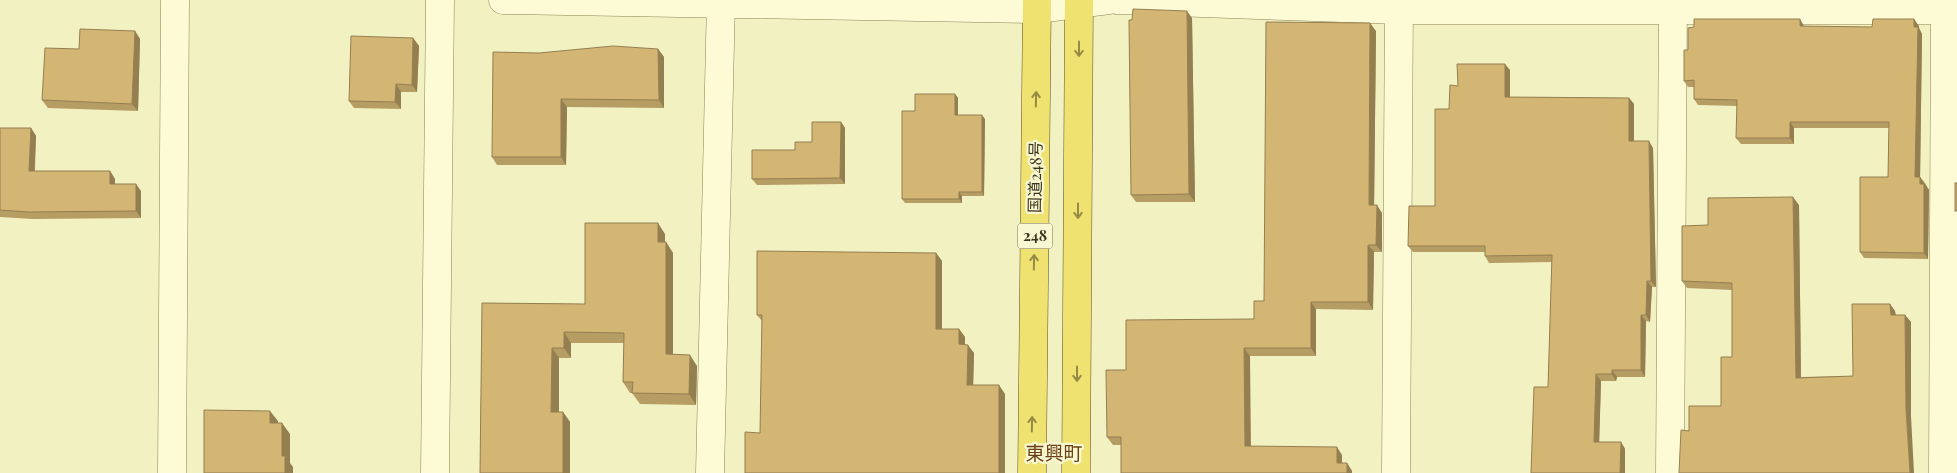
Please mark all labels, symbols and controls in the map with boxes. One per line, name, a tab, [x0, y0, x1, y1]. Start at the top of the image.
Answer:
one-way arrow	[1074, 40, 1084, 56]
one-way arrow	[1031, 92, 1041, 108]
street label: 国道248号	[1023, 141, 1046, 213]
one-way arrow	[1073, 202, 1083, 219]
road number: 248	[1018, 224, 1052, 248]
one-way arrow	[1029, 254, 1039, 270]
one-way arrow	[1072, 365, 1082, 381]
one-way arrow	[1027, 417, 1037, 433]
district label: 東興町	[1025, 439, 1083, 465]

